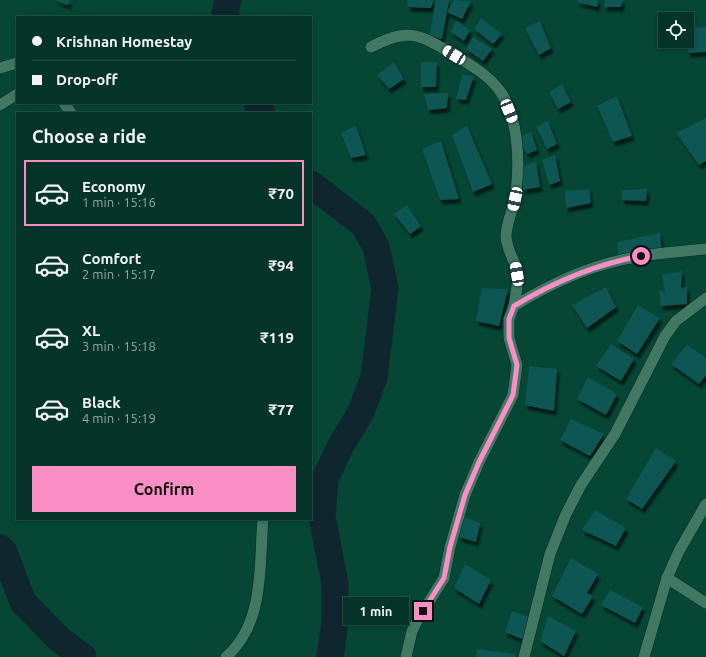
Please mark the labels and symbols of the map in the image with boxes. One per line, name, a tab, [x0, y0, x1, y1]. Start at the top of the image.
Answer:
car	[441, 44, 467, 66]
car	[499, 98, 519, 124]
car	[507, 186, 523, 212]
route start	[632, 247, 650, 265]
car	[509, 261, 525, 287]
callout: 1 min	[343, 597, 409, 625]
route end	[414, 602, 432, 620]

